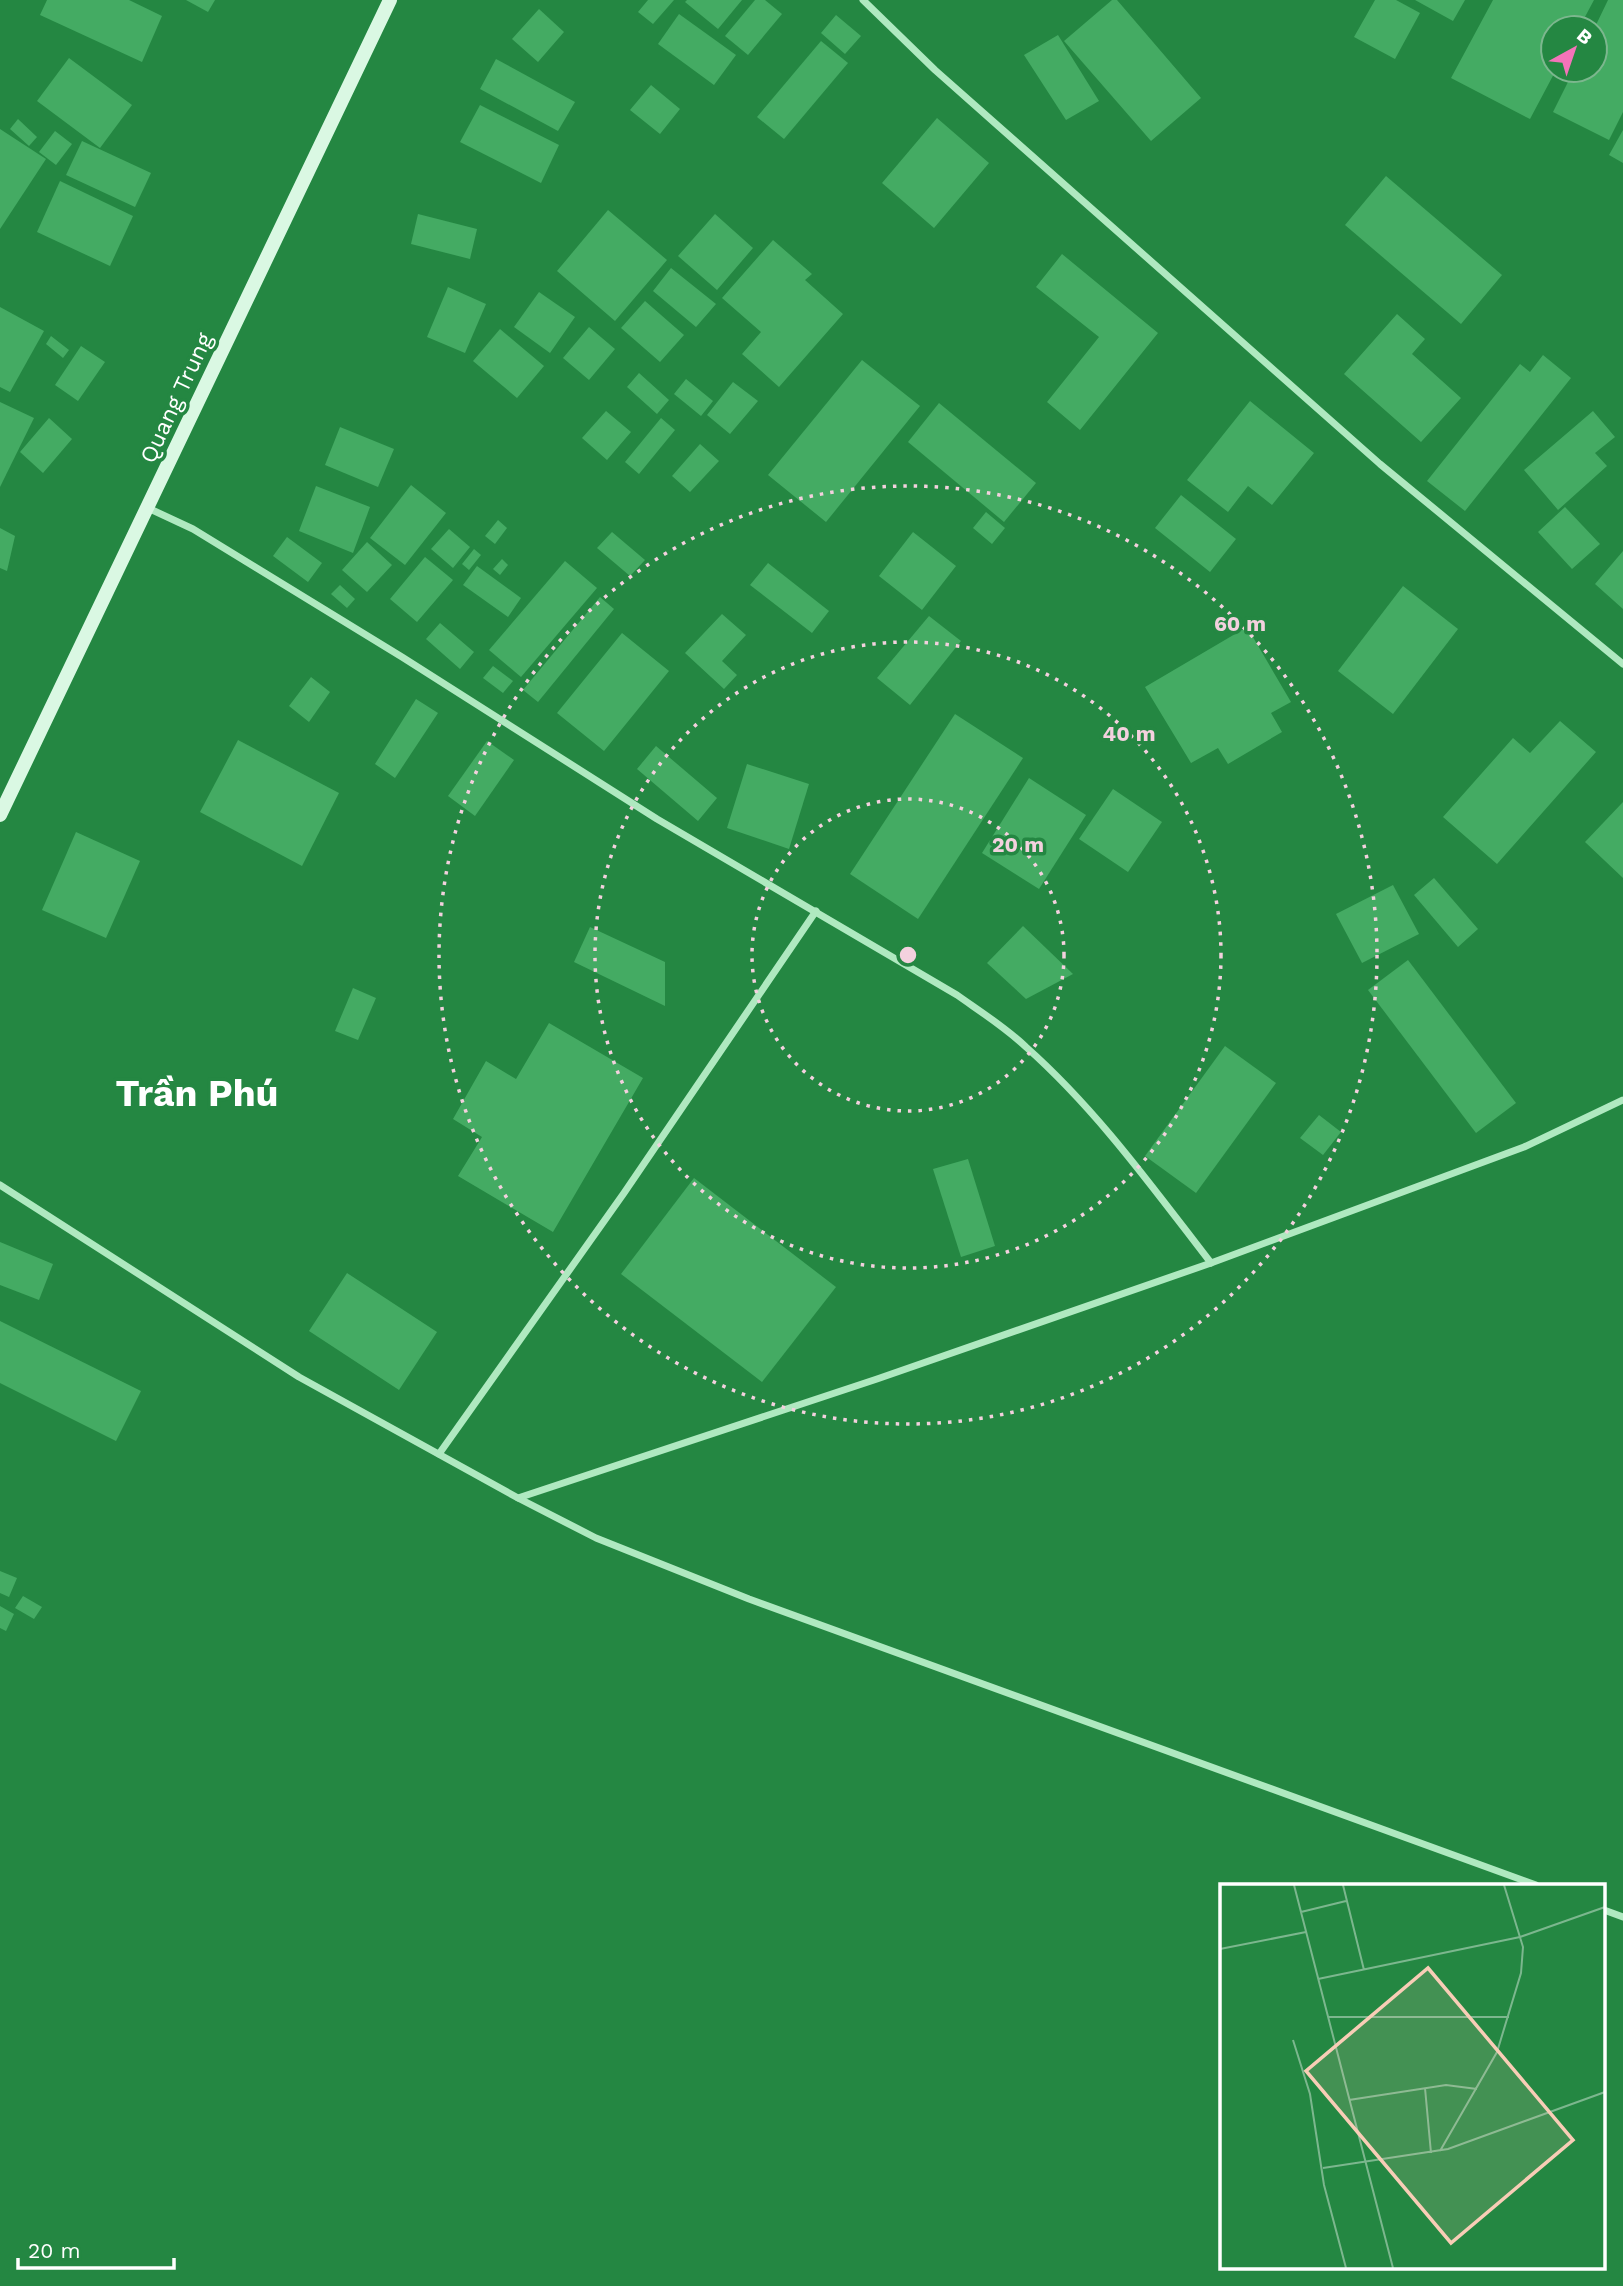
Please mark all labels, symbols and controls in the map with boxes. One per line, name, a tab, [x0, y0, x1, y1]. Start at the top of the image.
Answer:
north arrow	[1539, 14, 1609, 84]
text: B	[1572, 23, 1597, 49]
street label: Quang Trung	[135, 328, 219, 468]
text: 60 m	[1214, 611, 1266, 636]
text: 40 m	[1103, 721, 1155, 746]
text: 20 m	[992, 832, 1044, 857]
centre of rings	[896, 943, 920, 967]
district label: Trần Phú	[115, 1072, 279, 1115]
inset map	[1220, 1884, 1606, 2268]
scale bar	[18, 2226, 173, 2270]
text: 20 m	[28, 2238, 80, 2263]

